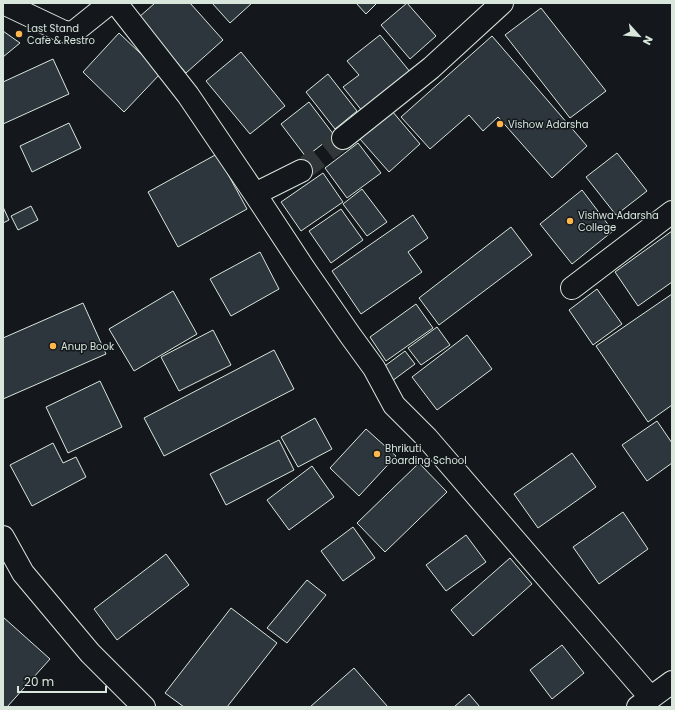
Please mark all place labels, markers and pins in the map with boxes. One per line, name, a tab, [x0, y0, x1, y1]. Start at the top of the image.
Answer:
place label: Last Stand Cafe & Restro	[27, 21, 95, 48]
marker: Last Stand Cafe & Restro	[14, 29, 24, 39]
place label: Vishow Adarsha	[508, 117, 588, 132]
marker: Vishow Adarsha	[495, 119, 505, 129]
place label: Vishwa Adarsha College	[578, 208, 659, 235]
marker: Vishwa Adarsha College	[565, 216, 575, 226]
place label: Anup Book	[61, 339, 115, 354]
marker: Anup Book	[48, 341, 58, 351]
place label: Bhrikuti Boarding School	[385, 441, 467, 468]
marker: Bhrikuti Boarding School	[372, 449, 382, 459]

